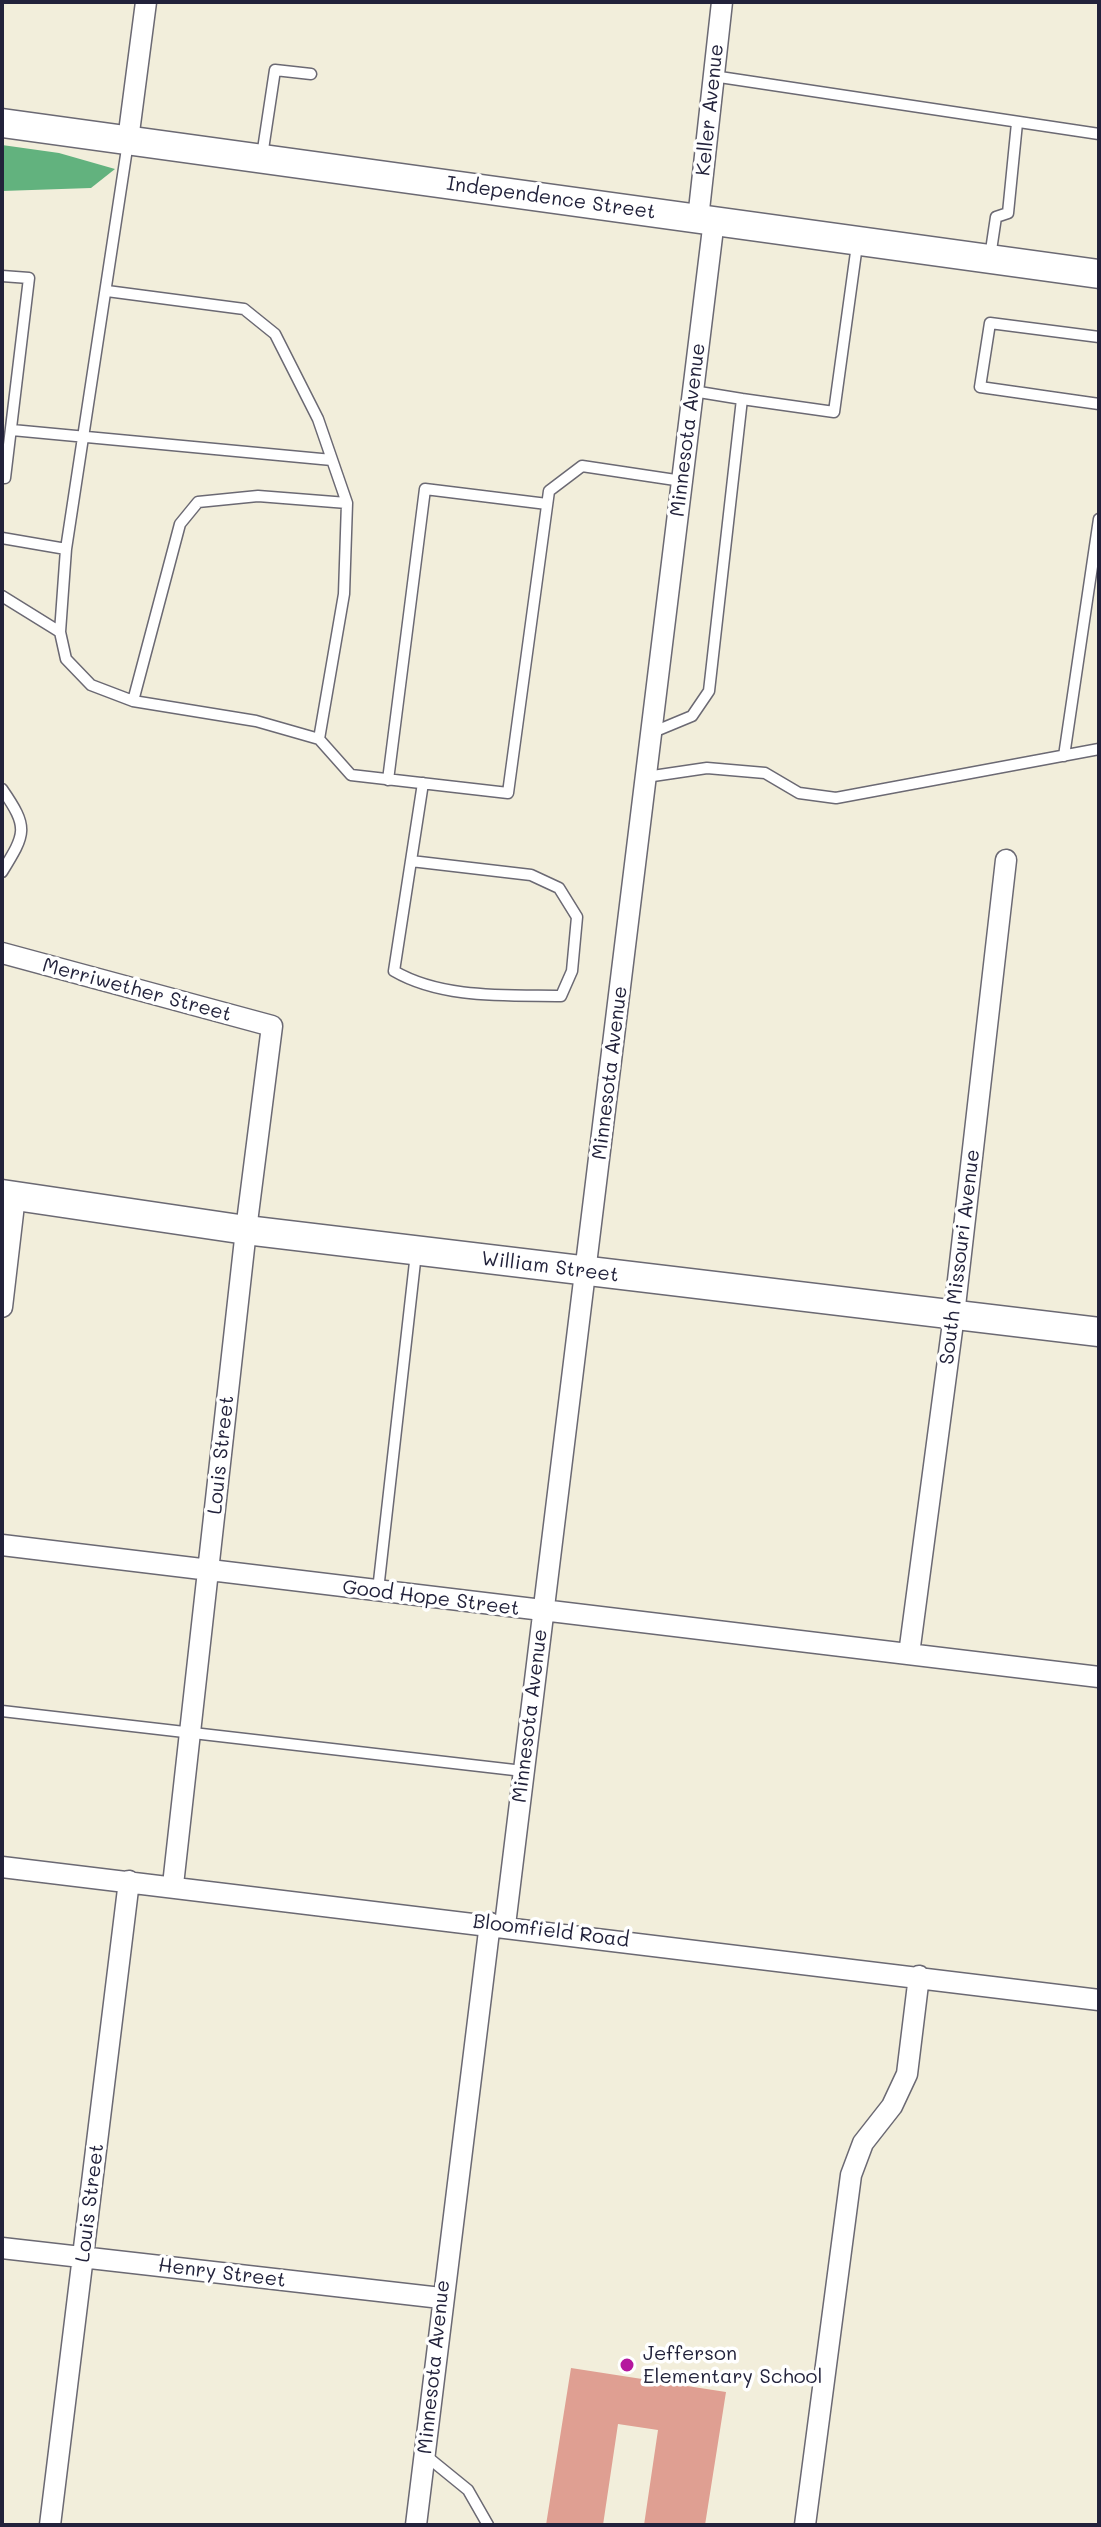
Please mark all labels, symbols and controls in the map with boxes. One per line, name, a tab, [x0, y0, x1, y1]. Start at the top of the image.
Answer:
street label: Keller Avenue	[691, 43, 729, 177]
street label: Independence Street	[445, 171, 657, 225]
street label: Minnesota Avenue	[665, 342, 711, 518]
street label: Merriwether Street	[40, 953, 234, 1027]
street label: Minnesota Avenue	[587, 985, 633, 1161]
street label: South Missouri Avenue	[935, 1148, 985, 1366]
street label: William Street	[480, 1247, 620, 1287]
street label: Louis Street	[203, 1394, 239, 1516]
street label: Good Hope Street	[341, 1575, 521, 1621]
street label: Minnesota Avenue	[507, 1628, 553, 1804]
street label: Bloomfield Road	[471, 1910, 631, 1952]
street label: Louis Street	[71, 2142, 109, 2264]
street label: Henry Street	[157, 2253, 287, 2293]
street label: Minnesota Avenue	[413, 2279, 455, 2455]
place label: Jefferson Elementary School	[643, 2342, 822, 2389]
marker: Jefferson Elementary School	[618, 2356, 636, 2374]

